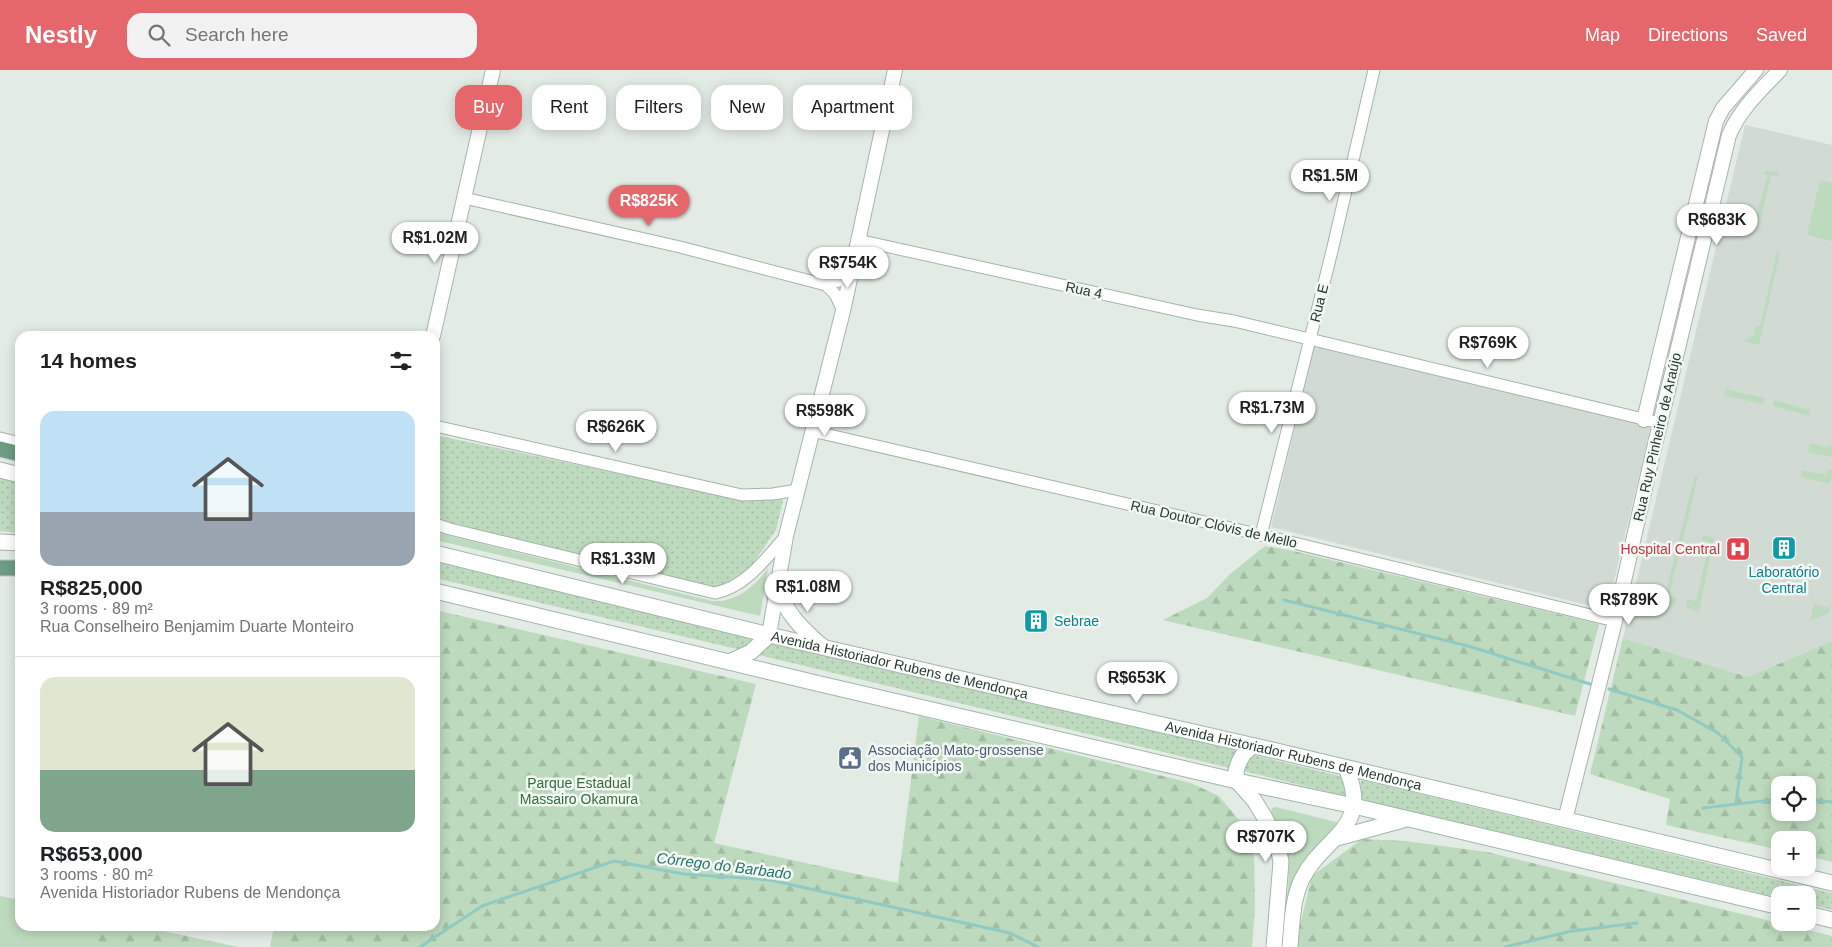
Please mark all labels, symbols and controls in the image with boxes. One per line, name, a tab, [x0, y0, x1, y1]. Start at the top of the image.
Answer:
search box	[127, 13, 477, 58]
text: Nestly	[25, 21, 97, 48]
icon: search	[145, 21, 173, 49]
text: Search here	[185, 24, 289, 45]
text: Map	[1585, 25, 1620, 45]
text: Directions	[1648, 25, 1728, 45]
text: Saved	[1756, 25, 1807, 45]
chip: Buy	[455, 85, 522, 130]
chip: Rent	[532, 85, 606, 130]
chip: Filters	[616, 85, 701, 130]
chip: New	[711, 85, 783, 130]
chip: Apartment	[793, 85, 912, 130]
pin: R$1.5M	[1289, 160, 1371, 202]
text: R$1.5M	[1302, 167, 1358, 184]
pin: R$825K	[608, 184, 690, 227]
text: R$825K	[620, 192, 678, 209]
pin: R$683K	[1676, 204, 1758, 246]
text: R$683K	[1688, 211, 1746, 228]
pin: R$1.02M	[389, 222, 481, 264]
text: R$1.02M	[403, 229, 467, 246]
pin: R$754K	[807, 246, 889, 289]
text: R$754K	[819, 254, 877, 271]
street label: Rua 4	[1064, 278, 1104, 302]
street label: Rua E	[1307, 282, 1331, 324]
pin: R$769K	[1447, 326, 1529, 369]
text: R$769K	[1459, 334, 1517, 351]
icon: filters	[387, 347, 415, 375]
text: 14 homes	[40, 349, 137, 372]
street label: Rua Ruy Pinheiro de Araújo	[1630, 351, 1684, 523]
pin: R$1.73M	[1226, 392, 1318, 434]
pin: R$598K	[784, 394, 866, 437]
text: R$1.73M	[1240, 399, 1304, 416]
text: R$598K	[796, 402, 854, 419]
pin: R$626K	[575, 410, 657, 453]
text: R$626K	[587, 418, 645, 435]
icon: home	[183, 444, 273, 534]
street label: Rua Doutor Clóvis de Mello	[1129, 497, 1299, 551]
building icon: Laboratório Central	[1771, 535, 1797, 561]
hospital icon: Hospital Central	[1725, 536, 1751, 562]
place label: Hospital Central	[1620, 541, 1720, 557]
pin: R$1.33M	[577, 542, 669, 585]
text: R$1.33M	[591, 550, 655, 567]
place label: Laboratório Central	[1749, 564, 1820, 596]
pin: R$1.08M	[762, 570, 854, 613]
text: R$825,000	[40, 576, 143, 599]
text: R$1.08M	[776, 578, 840, 595]
pin: R$789K	[1588, 584, 1670, 626]
text: R$789K	[1600, 591, 1658, 608]
text: 3 rooms · 89 m²	[40, 600, 153, 617]
building icon: Sebrae	[1023, 608, 1049, 634]
place label: Sebrae	[1054, 613, 1099, 629]
text: Rua Conselheiro Benjamim Duarte Monteiro	[40, 618, 354, 635]
street label: Avenida Historiador Rubens de Mendonça	[770, 628, 1030, 702]
pin: R$653K	[1096, 662, 1178, 704]
text: R$653K	[1108, 669, 1166, 686]
icon: home	[183, 709, 273, 799]
street label: Avenida Historiador Rubens de Mendonça	[1164, 718, 1424, 793]
place label: Associação Mato-grossense dos Municípios	[868, 742, 1044, 774]
public building icon: Associação Mato-grossense dos Municípios	[837, 745, 863, 771]
park label: Parque Estadual Massairo Okamura	[520, 775, 638, 807]
map controls	[1771, 776, 1816, 931]
button: locate	[1771, 776, 1816, 821]
pin: R$707K	[1225, 820, 1307, 863]
text: R$707K	[1237, 828, 1295, 845]
button: +	[1771, 831, 1816, 876]
text: R$653,000	[40, 842, 143, 865]
water label: Córrego do Barbado	[656, 849, 793, 882]
text: 3 rooms · 80 m²	[40, 866, 153, 883]
text: Avenida Historiador Rubens de Mendonça	[40, 884, 340, 901]
button: −	[1771, 886, 1816, 931]

